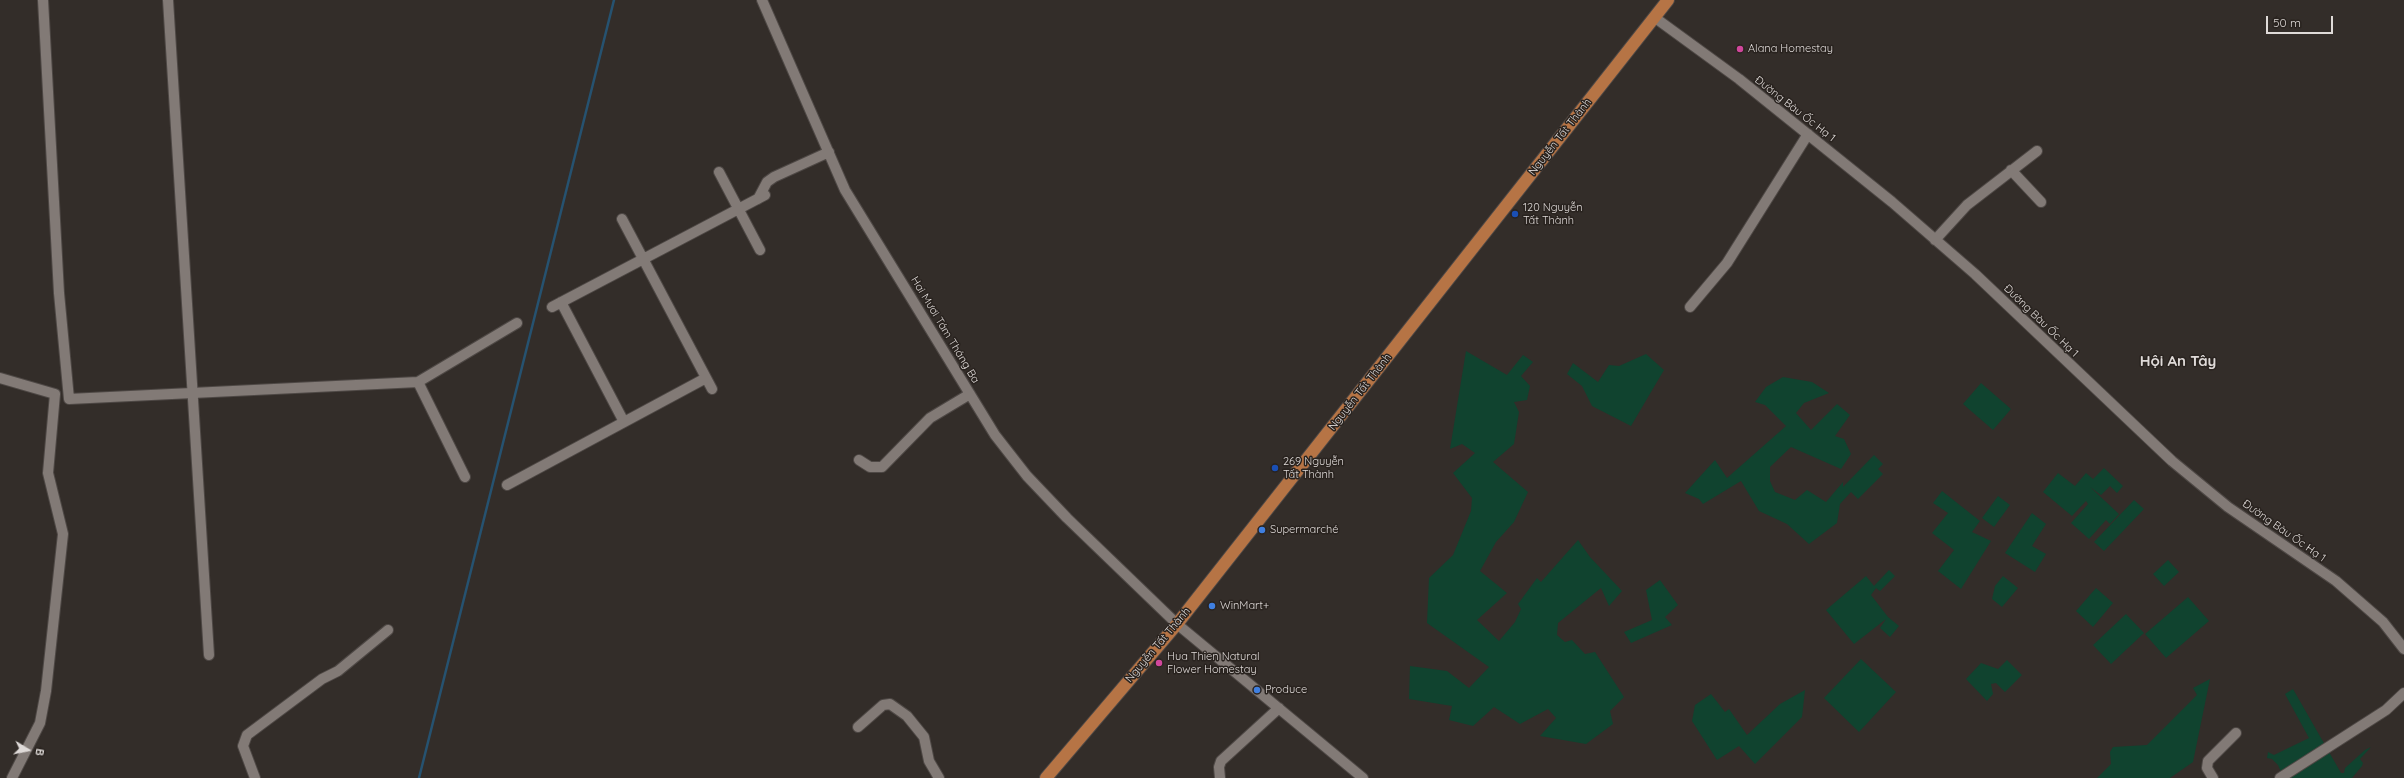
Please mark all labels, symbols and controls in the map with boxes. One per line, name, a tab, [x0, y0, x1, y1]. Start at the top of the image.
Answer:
scale bar	[2268, 8, 2335, 34]
text: 50 m	[2273, 15, 2301, 30]
place label: Alana Homestay	[1748, 42, 1833, 56]
marker: Alana Homestay	[1735, 44, 1745, 54]
street label: Đường Bàu Ốc Hạ 1	[1752, 73, 1838, 145]
street label: Nguyễn Tất Thành	[1526, 96, 1594, 178]
place label: 120 Nguyễn Tất Thành	[1523, 201, 1583, 227]
marker: 120 Nguyễn Tất Thành	[1510, 209, 1520, 219]
street label: Hai Mươi Tám Tháng Ba	[908, 274, 982, 386]
street label: Đường Bàu Ốc Hạ 1	[2001, 282, 2081, 360]
street label: Nguyễn Tất Thành	[1326, 351, 1394, 433]
district label: Hội An Tây	[2140, 352, 2216, 370]
place label: 269 Nguyễn Tất Thành	[1283, 455, 1344, 481]
marker: 269 Nguyễn Tất Thành	[1270, 463, 1280, 473]
street label: Đường Bàu Ốc Hạ 1	[2240, 497, 2328, 565]
place label: Supermarché	[1270, 523, 1338, 537]
marker: Supermarché	[1257, 525, 1267, 535]
place label: WinMart+	[1220, 599, 1269, 613]
marker: WinMart+	[1207, 601, 1217, 611]
street label: Nguyễn Tất Thành	[1123, 605, 1193, 685]
place label: Hua Thien Natural Flower Homestay	[1167, 650, 1260, 676]
marker: Hua Thien Natural Flower Homestay	[1154, 658, 1164, 668]
place label: Produce	[1265, 683, 1307, 697]
marker: Produce	[1252, 685, 1262, 695]
north arrow	[8, 730, 48, 770]
text: B	[32, 747, 47, 757]

